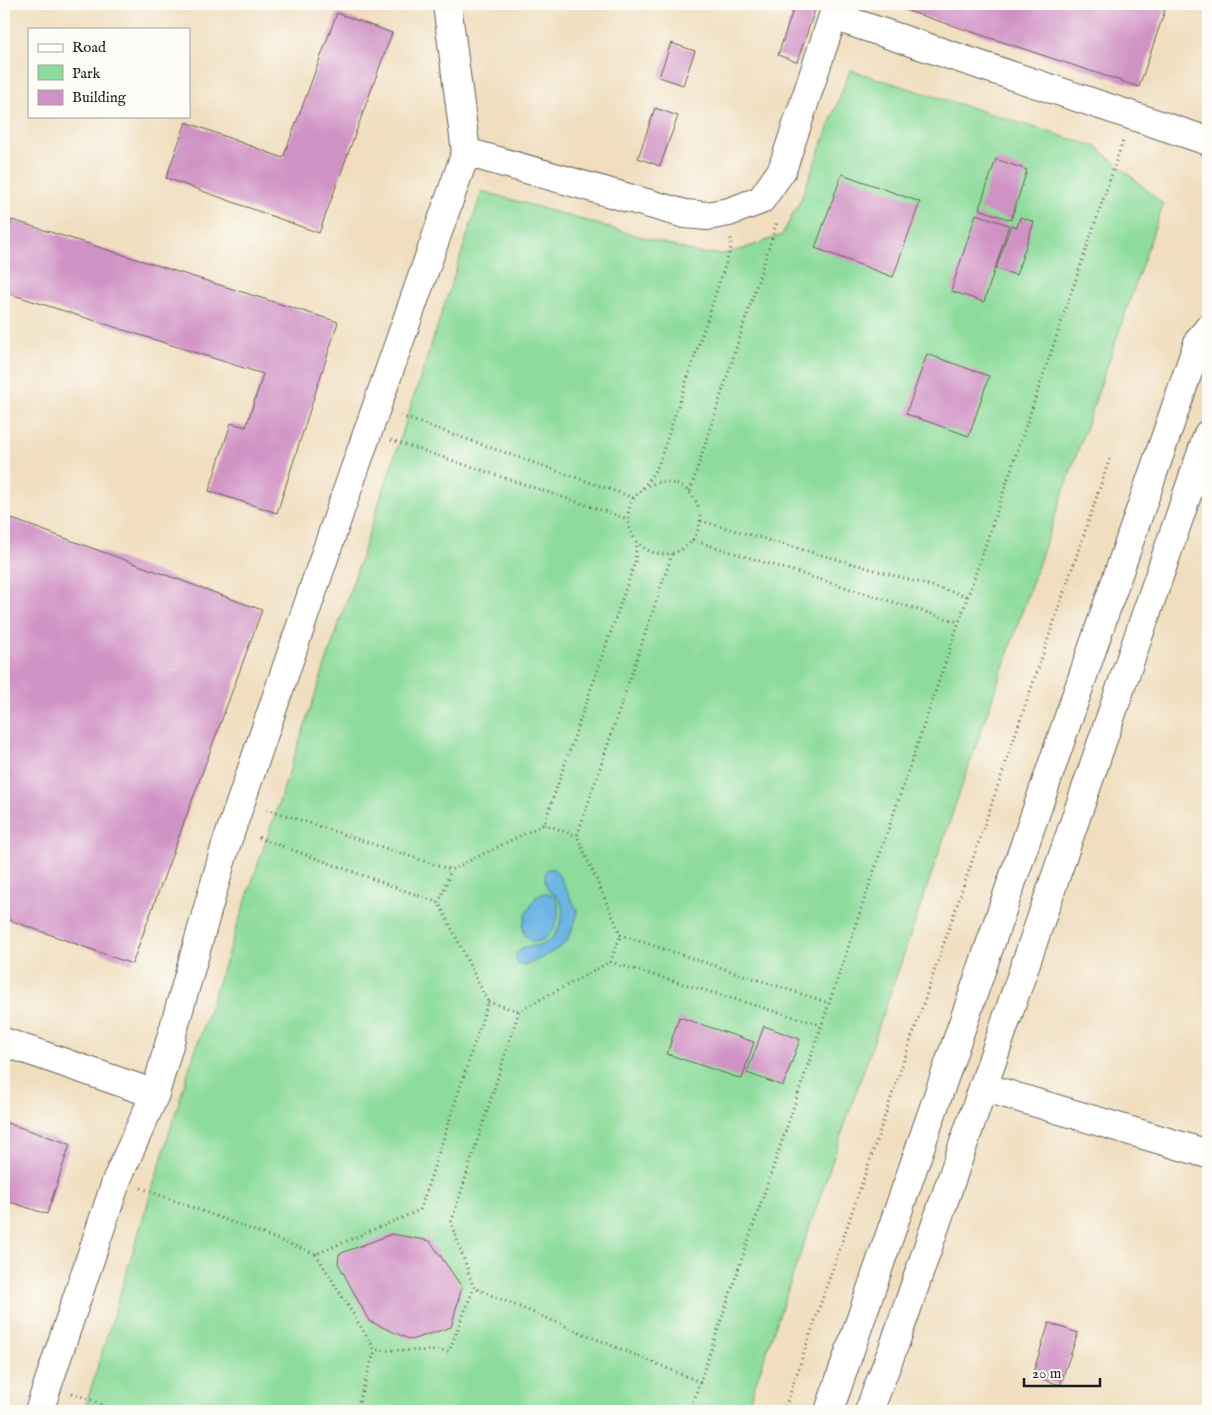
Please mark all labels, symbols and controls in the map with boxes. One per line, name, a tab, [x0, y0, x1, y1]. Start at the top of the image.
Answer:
legend	[28, 28, 190, 118]
text: Road	[72, 38, 107, 57]
text: Park	[72, 64, 102, 83]
text: Building	[72, 88, 127, 107]
scale bar	[1024, 1355, 1101, 1387]
text: 20 m	[1032, 1364, 1062, 1383]

